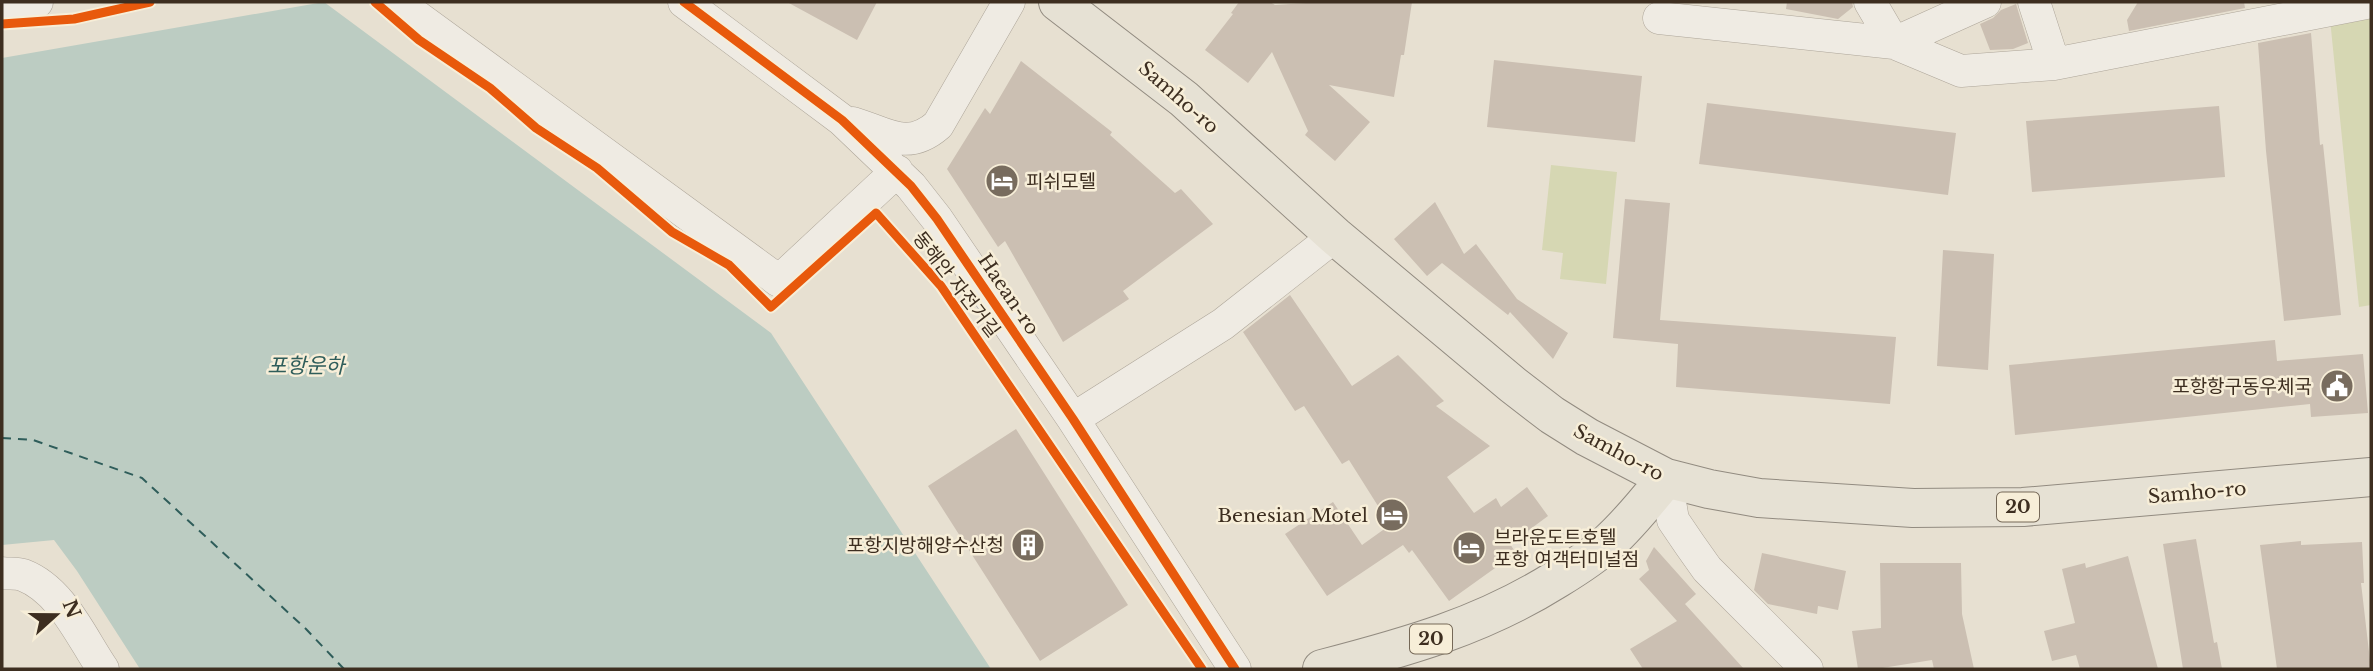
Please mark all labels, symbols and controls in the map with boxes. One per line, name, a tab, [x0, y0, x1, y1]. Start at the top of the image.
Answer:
street label: Samho-ro	[1134, 56, 1223, 138]
hotel icon: 피쉬모텔	[983, 162, 1021, 200]
place label: 피쉬모텔	[1026, 170, 1096, 193]
street label: 동해안 자전거길	[908, 227, 1005, 342]
street label: Haean-ro	[973, 249, 1044, 339]
water label: 포항운하	[267, 353, 347, 379]
public building icon: 포항항구동우체국	[2318, 367, 2356, 405]
place label: 포항항구동우체국	[2172, 375, 2312, 398]
street label: Samho-ro	[1570, 419, 1668, 486]
street label: Samho-ro	[2147, 477, 2247, 508]
road number: 20	[1997, 492, 2039, 522]
hotel icon: Benesian Motel	[1373, 496, 1411, 534]
place label: Benesian Motel	[1218, 504, 1368, 527]
building icon: 포항지방해양수산청	[1009, 526, 1047, 564]
place label: 브라운도트호텔 포항 여객터미널점	[1494, 526, 1639, 571]
hotel icon: 브라운도트호텔 포항 여객터미널점	[1450, 529, 1488, 567]
place label: 포항지방해양수산청	[847, 534, 1004, 557]
north arrow	[21, 580, 91, 650]
text: N	[57, 597, 85, 622]
road number: 20	[1410, 624, 1452, 654]

